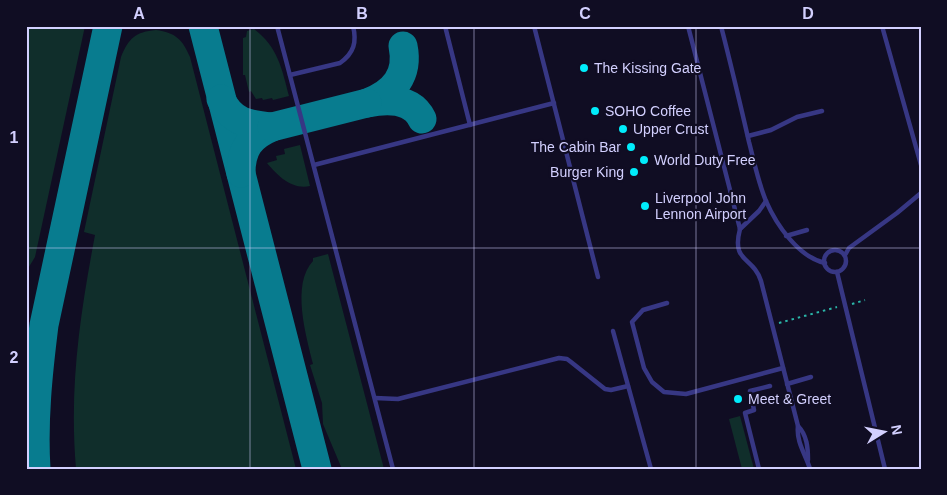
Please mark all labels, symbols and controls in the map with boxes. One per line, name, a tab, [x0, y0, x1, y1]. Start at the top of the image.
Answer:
text: A	[133, 5, 145, 22]
text: B	[356, 5, 368, 22]
text: C	[579, 5, 591, 22]
text: D	[802, 5, 814, 22]
place label: The Kissing Gate	[594, 60, 702, 76]
marker: The Kissing Gate	[578, 62, 590, 74]
place label: SOHO Coffee	[605, 103, 691, 119]
marker: SOHO Coffee	[589, 105, 601, 117]
place label: Upper Crust	[633, 121, 709, 137]
marker: Upper Crust	[617, 123, 629, 135]
text: 1	[10, 129, 19, 146]
place label: The Cabin Bar	[531, 139, 621, 155]
marker: The Cabin Bar	[625, 141, 637, 153]
place label: World Duty Free	[654, 152, 756, 168]
marker: World Duty Free	[638, 154, 650, 166]
place label: Burger King	[550, 164, 624, 180]
marker: Burger King	[628, 166, 640, 178]
place label: Liverpool John Lennon Airport	[655, 190, 746, 222]
marker: Liverpool John Lennon Airport	[639, 200, 651, 212]
text: 2	[10, 349, 19, 366]
place label: Meet & Greet	[748, 391, 831, 407]
marker: Meet & Greet	[732, 393, 744, 405]
north arrow	[860, 408, 910, 458]
text: N	[888, 423, 906, 436]

